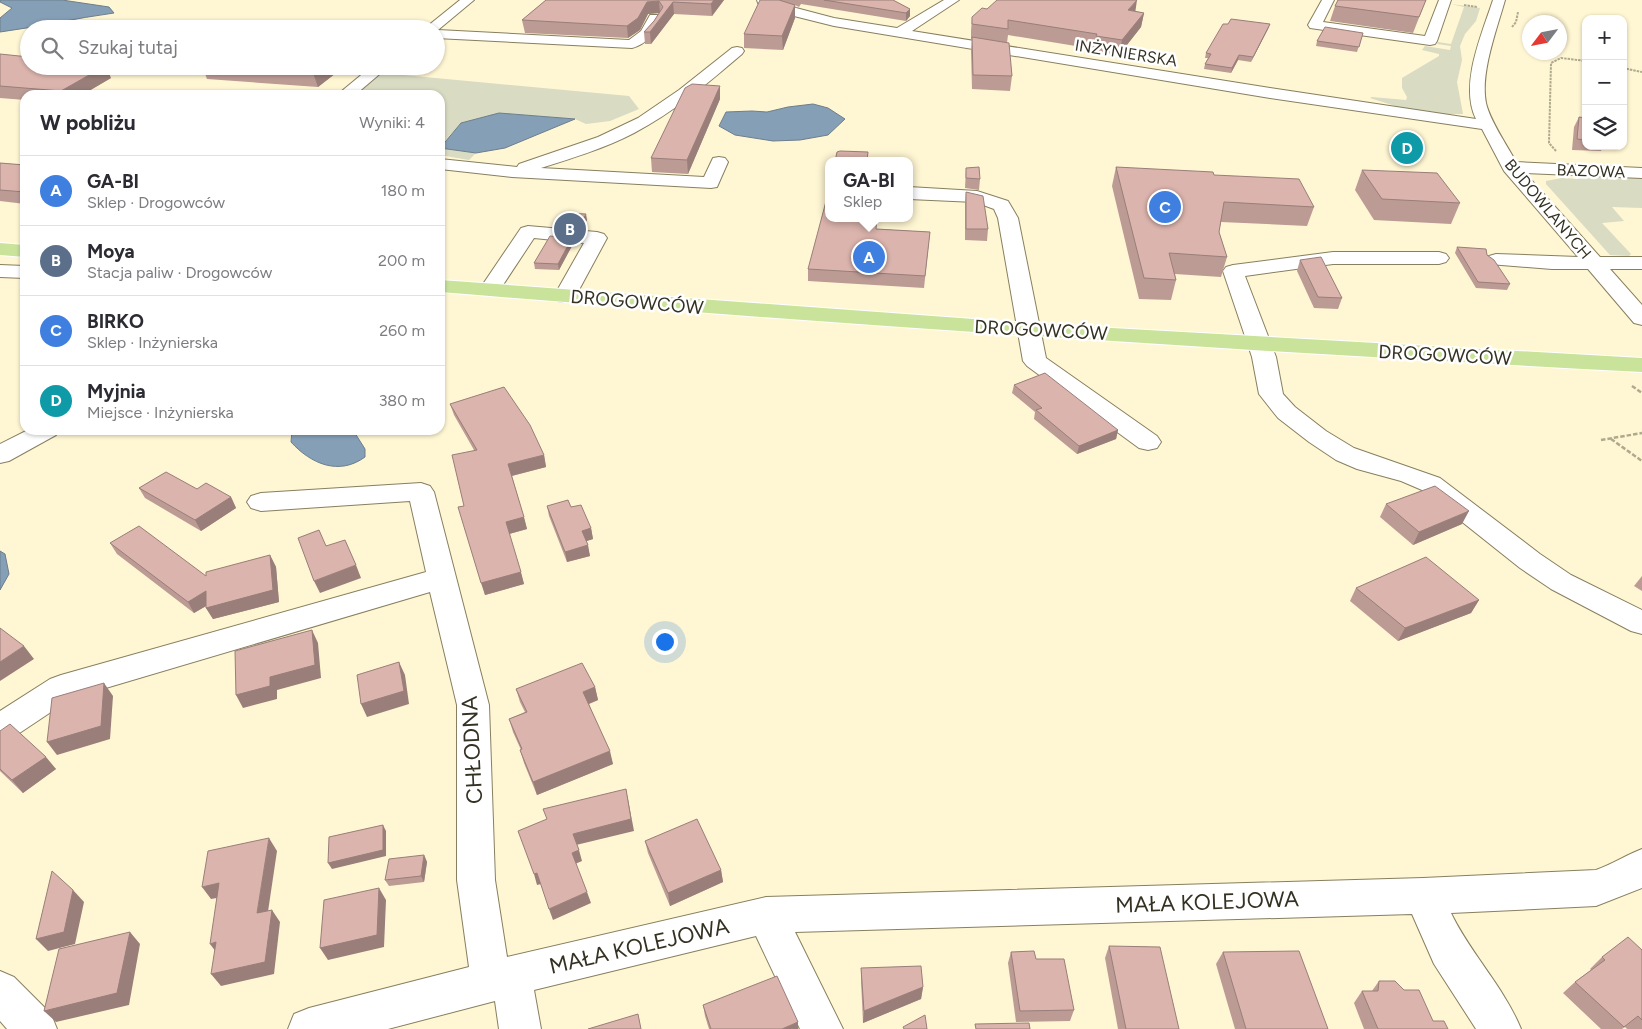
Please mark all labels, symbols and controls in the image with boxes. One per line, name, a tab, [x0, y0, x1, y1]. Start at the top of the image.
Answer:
north arrow	[1522, 15, 1567, 60]
map controls	[1582, 15, 1627, 150]
button: +	[1582, 15, 1627, 60]
search box	[20, 20, 445, 75]
icon: search	[38, 34, 66, 62]
text: Szukaj tutaj	[78, 36, 178, 59]
street label: INŻYNIERSKA	[1074, 36, 1179, 70]
button: −	[1582, 60, 1627, 105]
button: layers	[1582, 105, 1627, 150]
text: W pobliżu	[40, 110, 136, 135]
text: Wyniki: 4	[359, 113, 425, 132]
pin: D	[1391, 129, 1423, 167]
street label: BUDOWLANYCH	[1501, 155, 1595, 263]
popup	[825, 157, 913, 222]
street label: BAZOWA	[1556, 160, 1626, 182]
text: GA-BI	[843, 169, 895, 192]
text: GA-BI	[87, 170, 139, 193]
text: A	[50, 181, 62, 200]
text: 180 m	[381, 181, 425, 200]
pin: C	[1149, 188, 1181, 226]
text: Sklep	[843, 192, 882, 211]
text: Sklep · Drogowców	[87, 193, 225, 212]
pin: B	[554, 210, 586, 248]
pin: A	[853, 238, 885, 276]
text: Moya	[87, 240, 135, 263]
text: B	[51, 251, 61, 270]
text: 200 m	[378, 251, 425, 270]
text: Stacja paliw · Drogowców	[87, 263, 272, 282]
street label: DROGOWCÓW	[570, 285, 705, 319]
text: BIRKO	[87, 310, 144, 333]
street label: DROGOWCÓW	[974, 315, 1109, 345]
text: C	[50, 321, 62, 340]
text: 260 m	[379, 321, 425, 340]
text: Sklep · Inżynierska	[87, 333, 218, 352]
street label: DROGOWCÓW	[1378, 340, 1513, 370]
text: Myjnia	[87, 380, 146, 403]
text: D	[50, 391, 62, 410]
text: 380 m	[379, 391, 425, 410]
text: Miejsce · Inżynierska	[87, 403, 234, 422]
your location	[652, 629, 678, 655]
street label: CHŁODNA	[456, 695, 488, 805]
street label: MAŁA KOLEJOWA	[1115, 885, 1299, 919]
street label: MAŁA KOLEJOWA	[546, 912, 732, 980]

